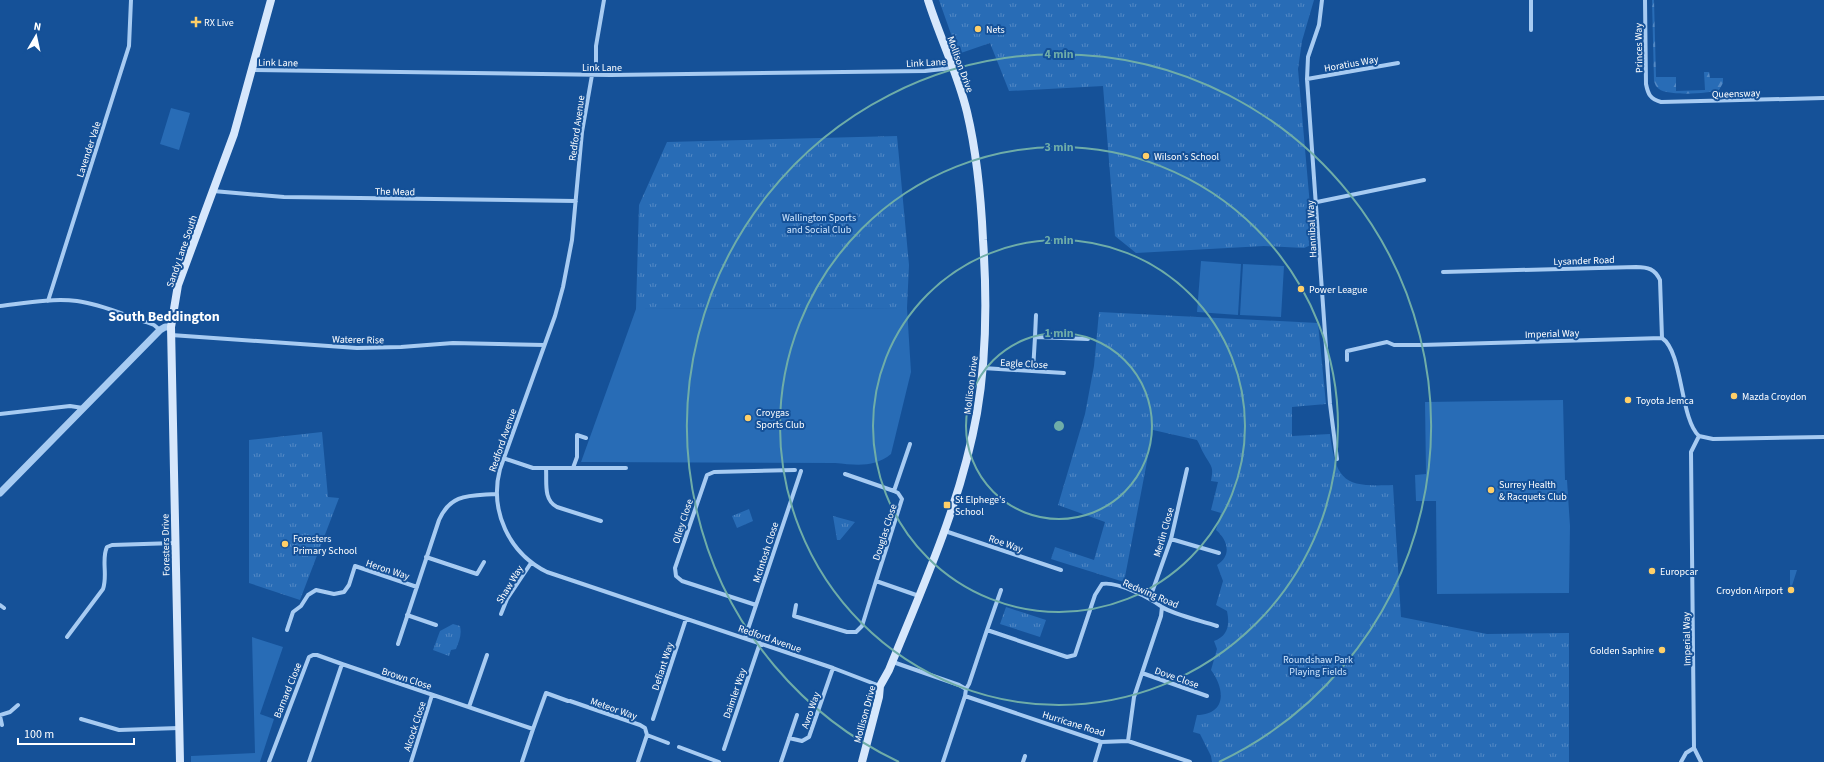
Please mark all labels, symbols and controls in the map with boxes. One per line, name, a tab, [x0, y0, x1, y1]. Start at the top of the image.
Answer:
north arrow	[16, 16, 56, 56]
place label: RX Live	[204, 16, 234, 30]
marker: RX Live	[191, 17, 201, 27]
text: N	[33, 19, 42, 35]
place label: Nets	[986, 23, 1005, 37]
street label: Princes Way	[1632, 23, 1646, 73]
marker: Nets	[973, 24, 983, 34]
street label: Mollison Drive	[943, 34, 977, 94]
text: 4 min	[1044, 46, 1074, 63]
street label: Horatius Way	[1323, 52, 1380, 76]
street label: Link Lane	[906, 55, 946, 71]
street label: Link Lane	[258, 56, 298, 70]
street label: Link Lane	[582, 61, 622, 75]
street label: Queensway	[1712, 86, 1761, 102]
street label: Redford Avenue	[565, 94, 589, 162]
street label: Lavender Vale	[73, 119, 105, 179]
text: 3 min	[1044, 139, 1074, 156]
place label: Wilson's School	[1154, 150, 1220, 164]
marker: Wilson's School	[1141, 151, 1151, 161]
street label: The Mead	[375, 185, 415, 199]
street label: Hannibal Way	[1303, 200, 1320, 258]
park label: Wallington Sports and Social Club	[782, 211, 856, 237]
street label: Sandy Lane South	[163, 213, 201, 289]
text: 2 min	[1044, 232, 1074, 249]
street label: Lysander Road	[1553, 253, 1615, 269]
place label: Power League	[1309, 283, 1367, 297]
marker: Power League	[1296, 284, 1306, 294]
district label: South Beddington	[108, 307, 220, 327]
text: 1 min	[1044, 325, 1074, 342]
street label: Imperial Way	[1525, 326, 1580, 342]
street label: Waterer Rise	[332, 333, 384, 347]
street label: Mollison Drive	[960, 355, 982, 415]
street label: Eagle Close	[1000, 356, 1048, 372]
place label: Mazda Croydon	[1742, 390, 1807, 404]
marker: Mazda Croydon	[1729, 391, 1739, 401]
place label: Toyota Jemca	[1636, 394, 1694, 408]
marker: Toyota Jemca	[1623, 395, 1633, 405]
place label: Croygas Sports Club	[756, 406, 805, 432]
street label: Redford Avenue	[486, 407, 520, 474]
marker: Croygas Sports Club	[743, 413, 753, 423]
centre of rings	[1052, 419, 1066, 433]
place label: Surrey Health & Racquets Club	[1499, 478, 1567, 504]
marker: Surrey Health & Racquets Club	[1486, 485, 1496, 495]
place label: St Elphege's School	[955, 493, 1006, 519]
street label: Olley Close	[669, 497, 697, 545]
marker: St Elphege's School	[942, 500, 952, 510]
street label: Douglas Close	[869, 502, 901, 562]
street label: Merlin Close	[1150, 506, 1178, 559]
street label: Foresters Drive	[158, 514, 174, 576]
street label: McIntosh Close	[750, 520, 782, 584]
place label: Foresters Primary School	[293, 532, 357, 558]
street label: Roe Way	[987, 532, 1025, 556]
marker: Foresters Primary School	[280, 539, 290, 549]
street label: Heron Way	[364, 556, 412, 584]
street label: Shaw Way	[493, 562, 527, 606]
place label: Europcar	[1660, 565, 1699, 579]
marker: Europcar	[1647, 566, 1657, 576]
street label: Redwing Road	[1120, 576, 1181, 612]
place label: Croydon Airport	[1716, 584, 1784, 598]
marker: Croydon Airport	[1786, 585, 1796, 595]
street label: Imperial Way	[1680, 611, 1694, 666]
street label: Redford Avenue	[736, 622, 803, 656]
street label: Defiant Way	[649, 640, 677, 692]
place label: Golden Saphire	[1590, 644, 1654, 658]
marker: Golden Saphire	[1657, 645, 1667, 655]
park label: Roundshaw Park Playing Fields	[1283, 653, 1353, 679]
street label: Barnard Close	[270, 661, 305, 720]
street label: Brown Close	[380, 664, 434, 694]
street label: Dove Close	[1153, 664, 1201, 692]
street label: Daimler Way	[720, 666, 750, 720]
street label: Mollison Drive	[851, 684, 879, 745]
street label: Avro Way	[798, 690, 824, 731]
street label: Meteor Way	[588, 694, 639, 724]
street label: Alcock Close	[400, 699, 430, 753]
street label: Hurricane Road	[1041, 708, 1107, 740]
scale bar	[18, 720, 134, 746]
text: 100 m	[24, 726, 54, 743]

